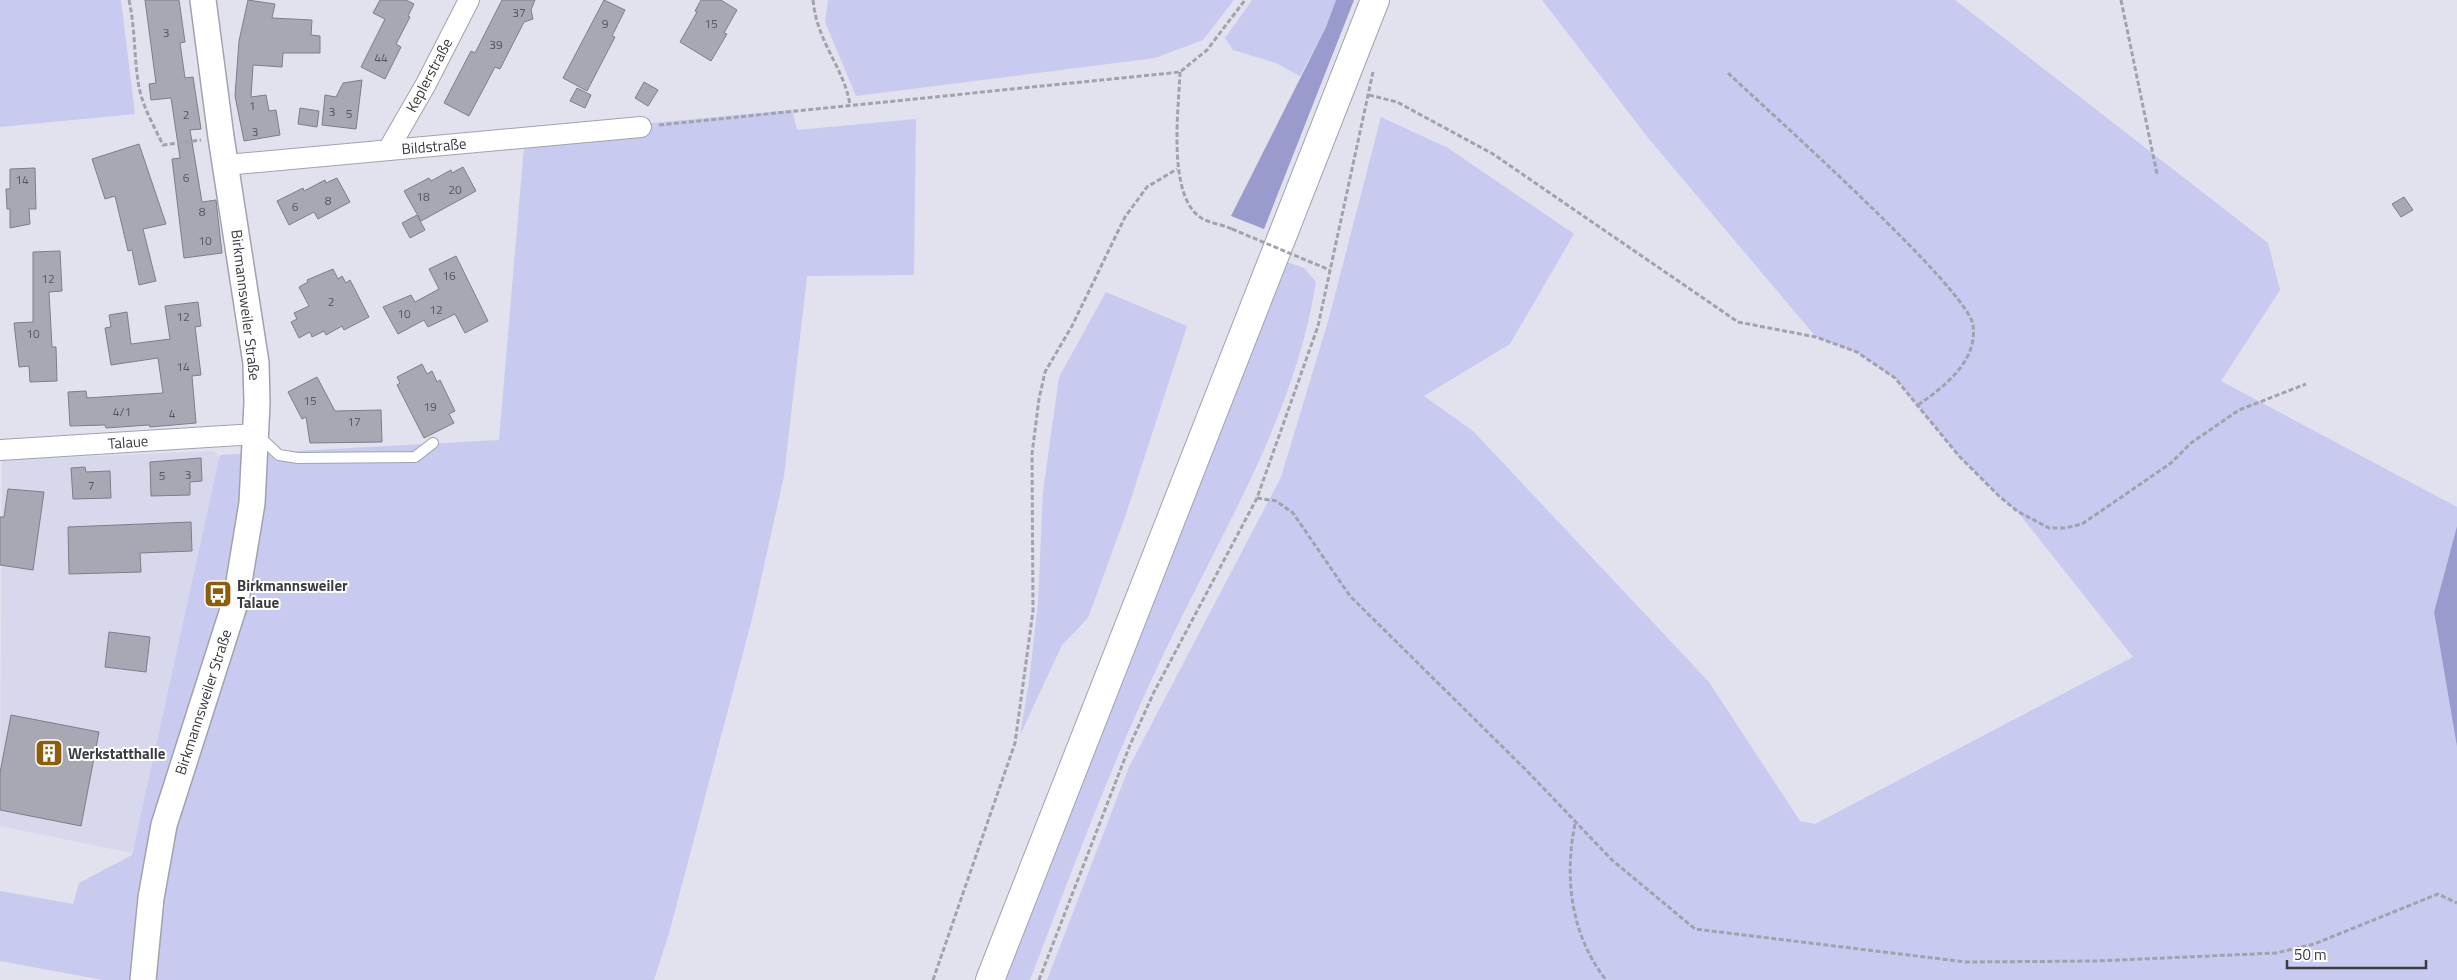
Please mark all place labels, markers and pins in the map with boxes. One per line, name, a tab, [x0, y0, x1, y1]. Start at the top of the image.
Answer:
place label: Birkmannsweiler Talaue	[237, 574, 348, 614]
bus stop icon: Birkmannsweiler Talaue	[203, 579, 233, 609]
building icon: Werkstatthalle	[34, 738, 64, 768]
place label: Werkstatthalle	[68, 742, 166, 765]

